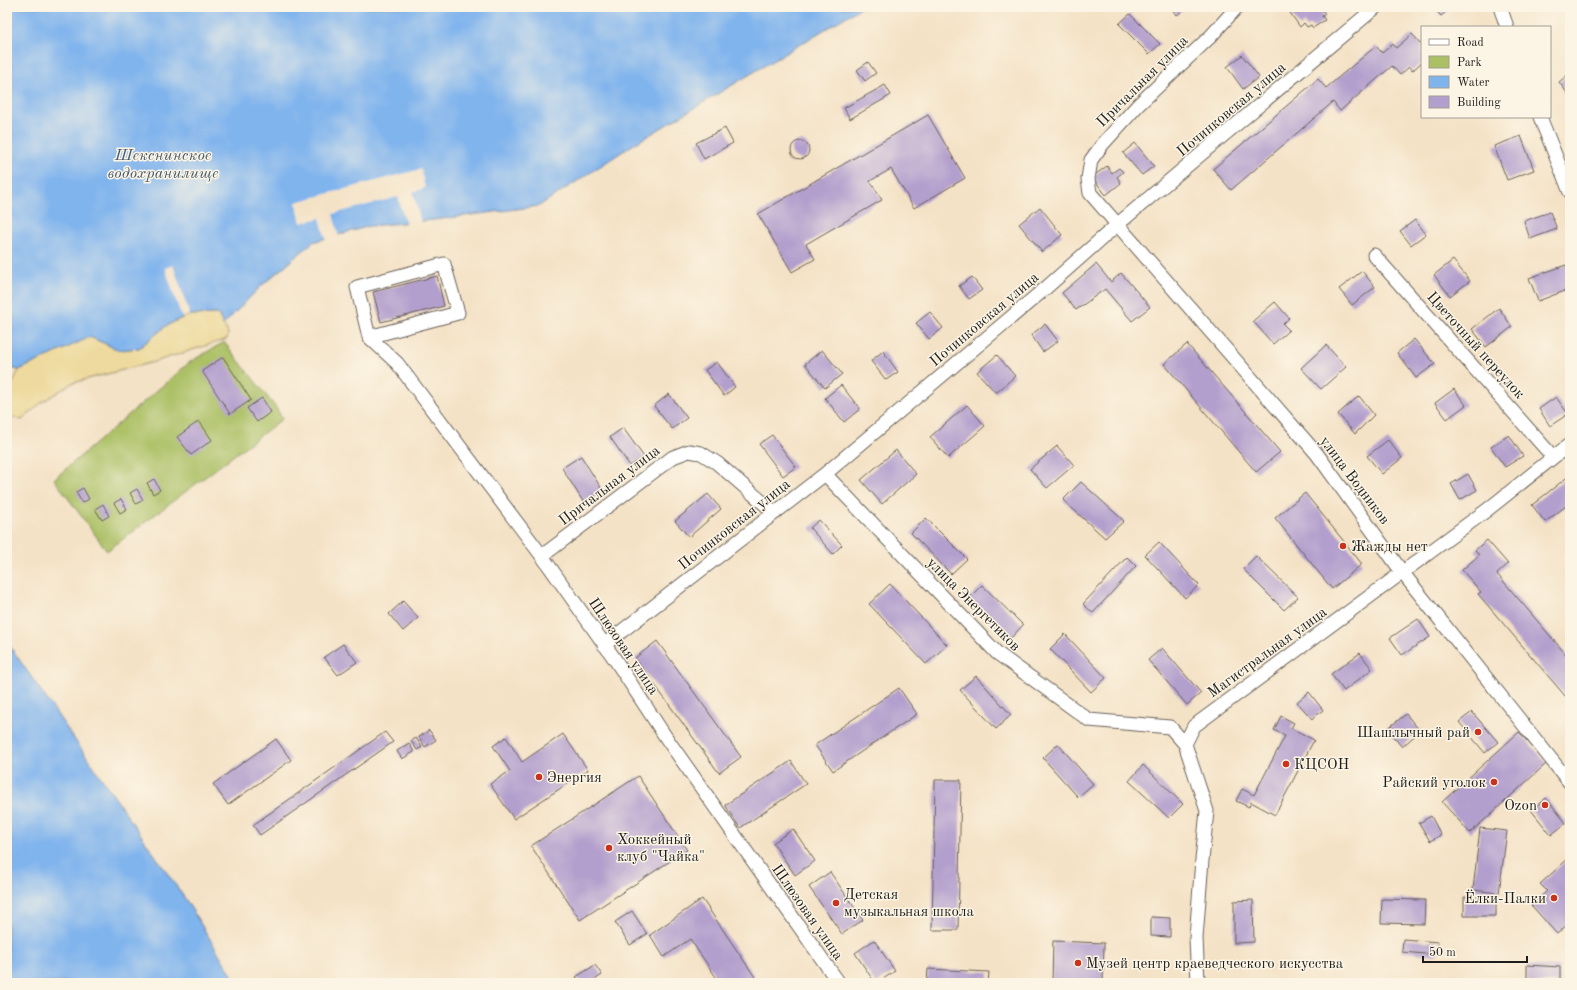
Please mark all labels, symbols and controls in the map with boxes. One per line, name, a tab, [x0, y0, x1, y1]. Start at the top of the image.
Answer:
legend	[1421, 26, 1551, 118]
street label: Причальная улица	[1095, 33, 1192, 131]
text: Road	[1457, 37, 1484, 49]
text: Park	[1457, 57, 1482, 69]
street label: Починковская улица	[1175, 60, 1290, 160]
text: Water	[1457, 77, 1490, 89]
text: Building	[1457, 97, 1501, 109]
water label: Шекснинское водохранилище	[108, 148, 219, 182]
street label: Починковская улица	[928, 270, 1043, 370]
street label: Цветочный переулок	[1423, 290, 1527, 403]
street label: улица Водников	[1316, 434, 1392, 528]
street label: Причальная улица	[557, 443, 664, 529]
street label: Починковская улица	[676, 477, 794, 573]
place label: Жажды нет	[1351, 540, 1428, 555]
marker: Жажды нет	[1338, 541, 1348, 551]
street label: улица Энергетиков	[923, 556, 1022, 655]
street label: Шлюзовая улица	[585, 596, 661, 698]
street label: Магистральная улица	[1206, 605, 1331, 701]
place label: Шашлычный рай	[1357, 726, 1470, 741]
marker: Шашлычный рай	[1473, 727, 1483, 737]
place label: КЦСОН	[1294, 758, 1349, 773]
marker: КЦСОН	[1281, 759, 1291, 769]
place label: Энергия	[547, 771, 602, 786]
marker: Энергия	[534, 772, 544, 782]
place label: Райский уголок	[1382, 776, 1486, 791]
marker: Райский уголок	[1489, 777, 1499, 787]
place label: Ozon	[1504, 799, 1537, 814]
marker: Ozon	[1540, 800, 1550, 810]
place label: Хоккейный клуб "Чайка"	[617, 833, 705, 865]
marker: Хоккейный клуб "Чайка"	[604, 843, 614, 853]
street label: Шлюзовая улица	[768, 862, 846, 964]
place label: Детская музыкальная школа	[844, 888, 975, 920]
place label: Ёлки-Палки	[1465, 889, 1546, 907]
marker: Ёлки-Палки	[1549, 893, 1559, 903]
marker: Детская музыкальная школа	[831, 898, 841, 908]
scale bar	[1423, 938, 1527, 964]
text: 50 m	[1429, 946, 1456, 959]
place label: Музей центр краеведческого искусства	[1086, 957, 1344, 972]
marker: Музей центр краеведческого искусства	[1073, 958, 1083, 968]

